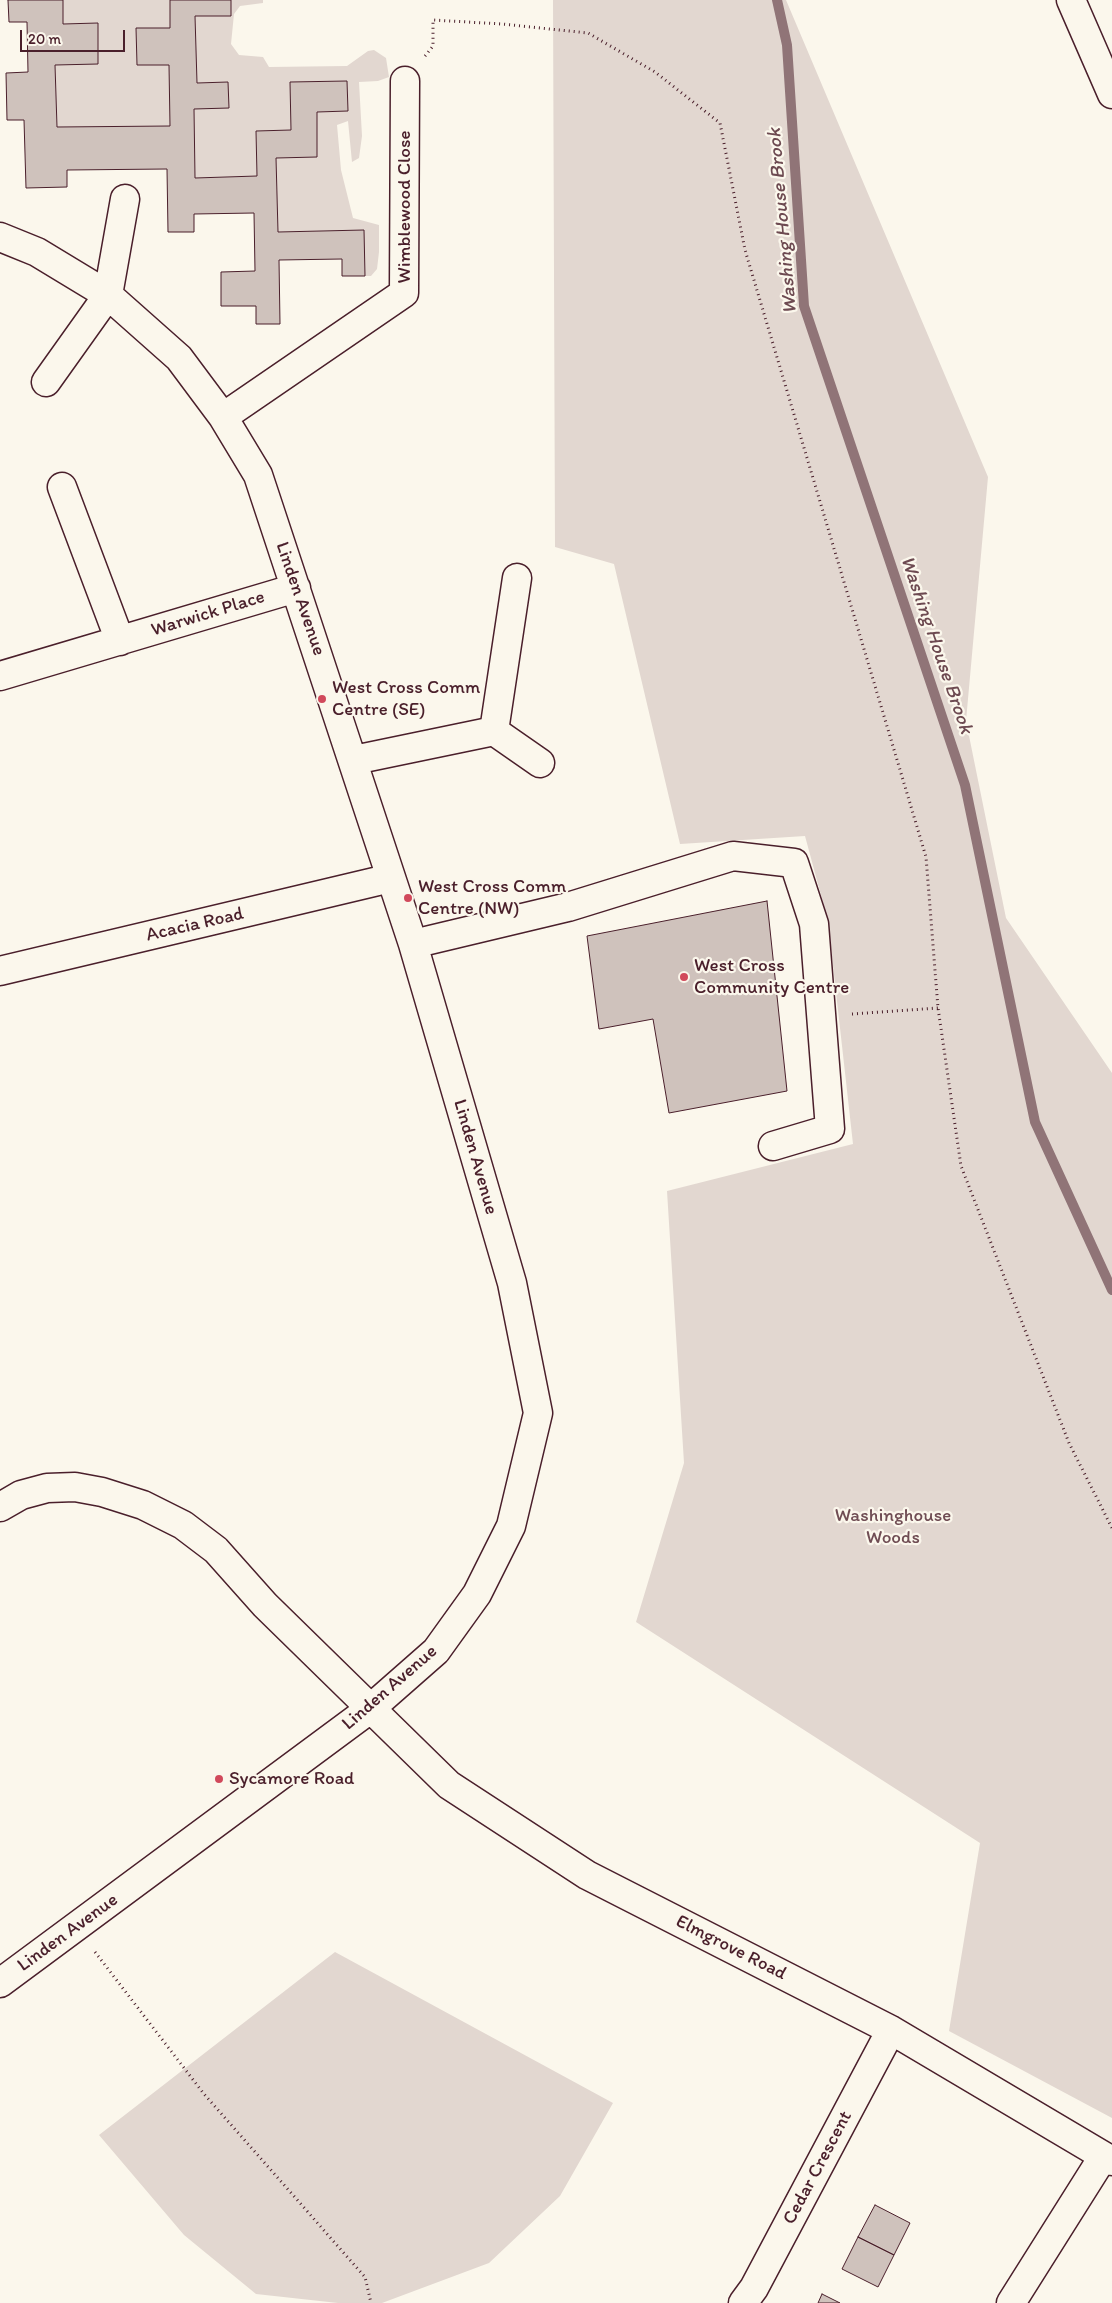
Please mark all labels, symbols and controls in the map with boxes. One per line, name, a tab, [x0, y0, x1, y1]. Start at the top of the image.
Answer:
scale bar	[22, 20, 128, 52]
text: 20 m	[28, 30, 61, 48]
water label: Washing House Brook	[763, 127, 803, 315]
street label: Wimblewood Close	[394, 131, 416, 283]
street label: Linden Avenue	[270, 539, 330, 659]
water label: Washing House Brook	[894, 553, 978, 737]
street label: Warwick Place	[148, 586, 268, 642]
place label: West Cross Comm Centre (SE)	[332, 677, 480, 721]
marker: West Cross Comm Centre (SE)	[316, 693, 328, 705]
place label: West Cross Comm Centre (NW)	[418, 876, 566, 920]
marker: West Cross Comm Centre (NW)	[402, 892, 414, 904]
street label: Acacia Road	[144, 903, 246, 947]
place label: West Cross Community Centre	[694, 955, 849, 999]
marker: West Cross Community Centre	[678, 971, 690, 983]
street label: Linden Avenue	[448, 1097, 502, 1217]
park label: Washinghouse Woods	[835, 1505, 951, 1549]
street label: Linden Avenue	[338, 1640, 442, 1736]
place label: Sycamore Road	[229, 1768, 355, 1790]
marker: Sycamore Road	[213, 1773, 225, 1785]
street label: Linden Avenue	[13, 1889, 123, 1977]
street label: Elmgrove Road	[672, 1910, 790, 1986]
street label: Cedar Crescent	[778, 2107, 858, 2229]

